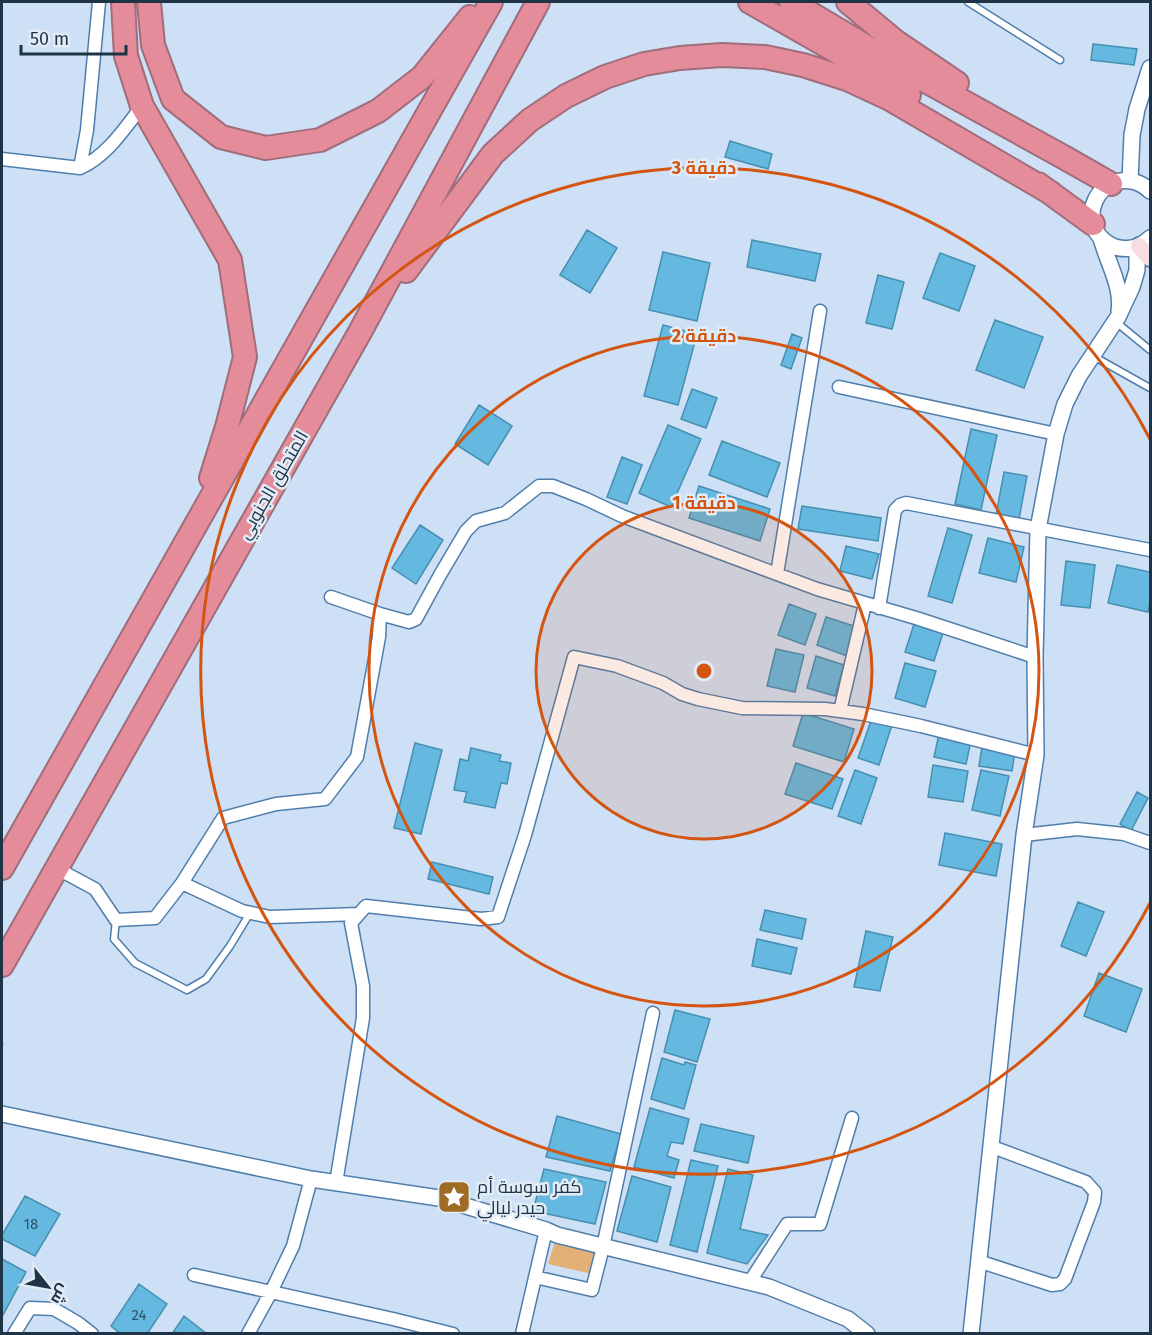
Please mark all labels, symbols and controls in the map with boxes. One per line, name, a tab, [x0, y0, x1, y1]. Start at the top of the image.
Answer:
scale bar	[21, 18, 126, 56]
text: 50 m	[30, 28, 69, 50]
text: 3 دقيقة	[671, 157, 736, 179]
text: 2 دقيقة	[672, 325, 736, 347]
street label: المتحلق الجنوبي	[233, 427, 316, 545]
text: 1 دقيقة	[672, 492, 736, 514]
centre of rings	[694, 661, 714, 681]
place label: كفر سوسة أم حيدر ليالي	[477, 1176, 581, 1222]
place icon: كفر سوسة أم حيدر ليالي	[436, 1179, 472, 1215]
house number: 18	[24, 1215, 38, 1233]
north arrow	[18, 1257, 78, 1317]
text: ش	[47, 1281, 74, 1308]
house number: 24	[131, 1306, 147, 1324]

